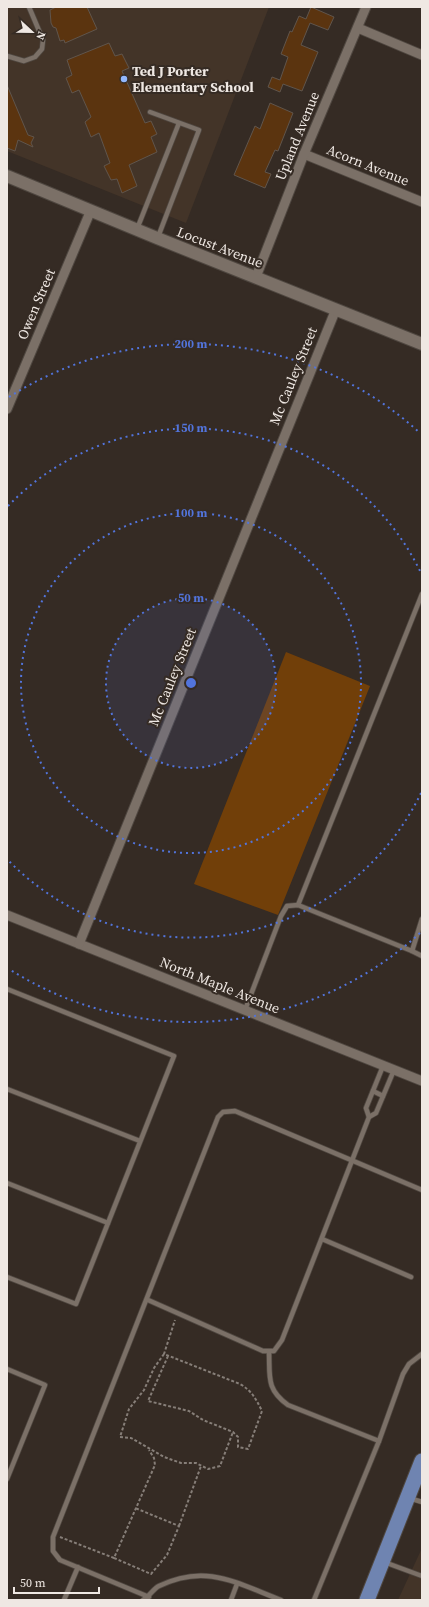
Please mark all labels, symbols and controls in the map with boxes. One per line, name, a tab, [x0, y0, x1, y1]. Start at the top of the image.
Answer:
north arrow	[12, 12, 52, 52]
text: N	[32, 29, 49, 42]
place label: Ted J Porter Elementary School	[132, 61, 254, 97]
marker: Ted J Porter Elementary School	[119, 74, 129, 84]
street label: Upland Avenue	[270, 89, 324, 183]
street label: Acorn Avenue	[324, 139, 412, 191]
street label: Locust Avenue	[174, 221, 266, 273]
street label: Owen Street	[12, 265, 60, 343]
street label: Mc Cauley Street	[264, 323, 322, 428]
text: 200 m	[175, 336, 208, 352]
text: 150 m	[175, 420, 208, 436]
text: 100 m	[175, 505, 208, 521]
text: 50 m	[178, 590, 204, 606]
street label: Mc Cauley Street	[143, 624, 201, 729]
centre of rings	[184, 676, 198, 690]
street label: North Maple Avenue	[157, 952, 283, 1018]
scale bar	[14, 1569, 99, 1595]
text: 50 m	[20, 1575, 46, 1591]

